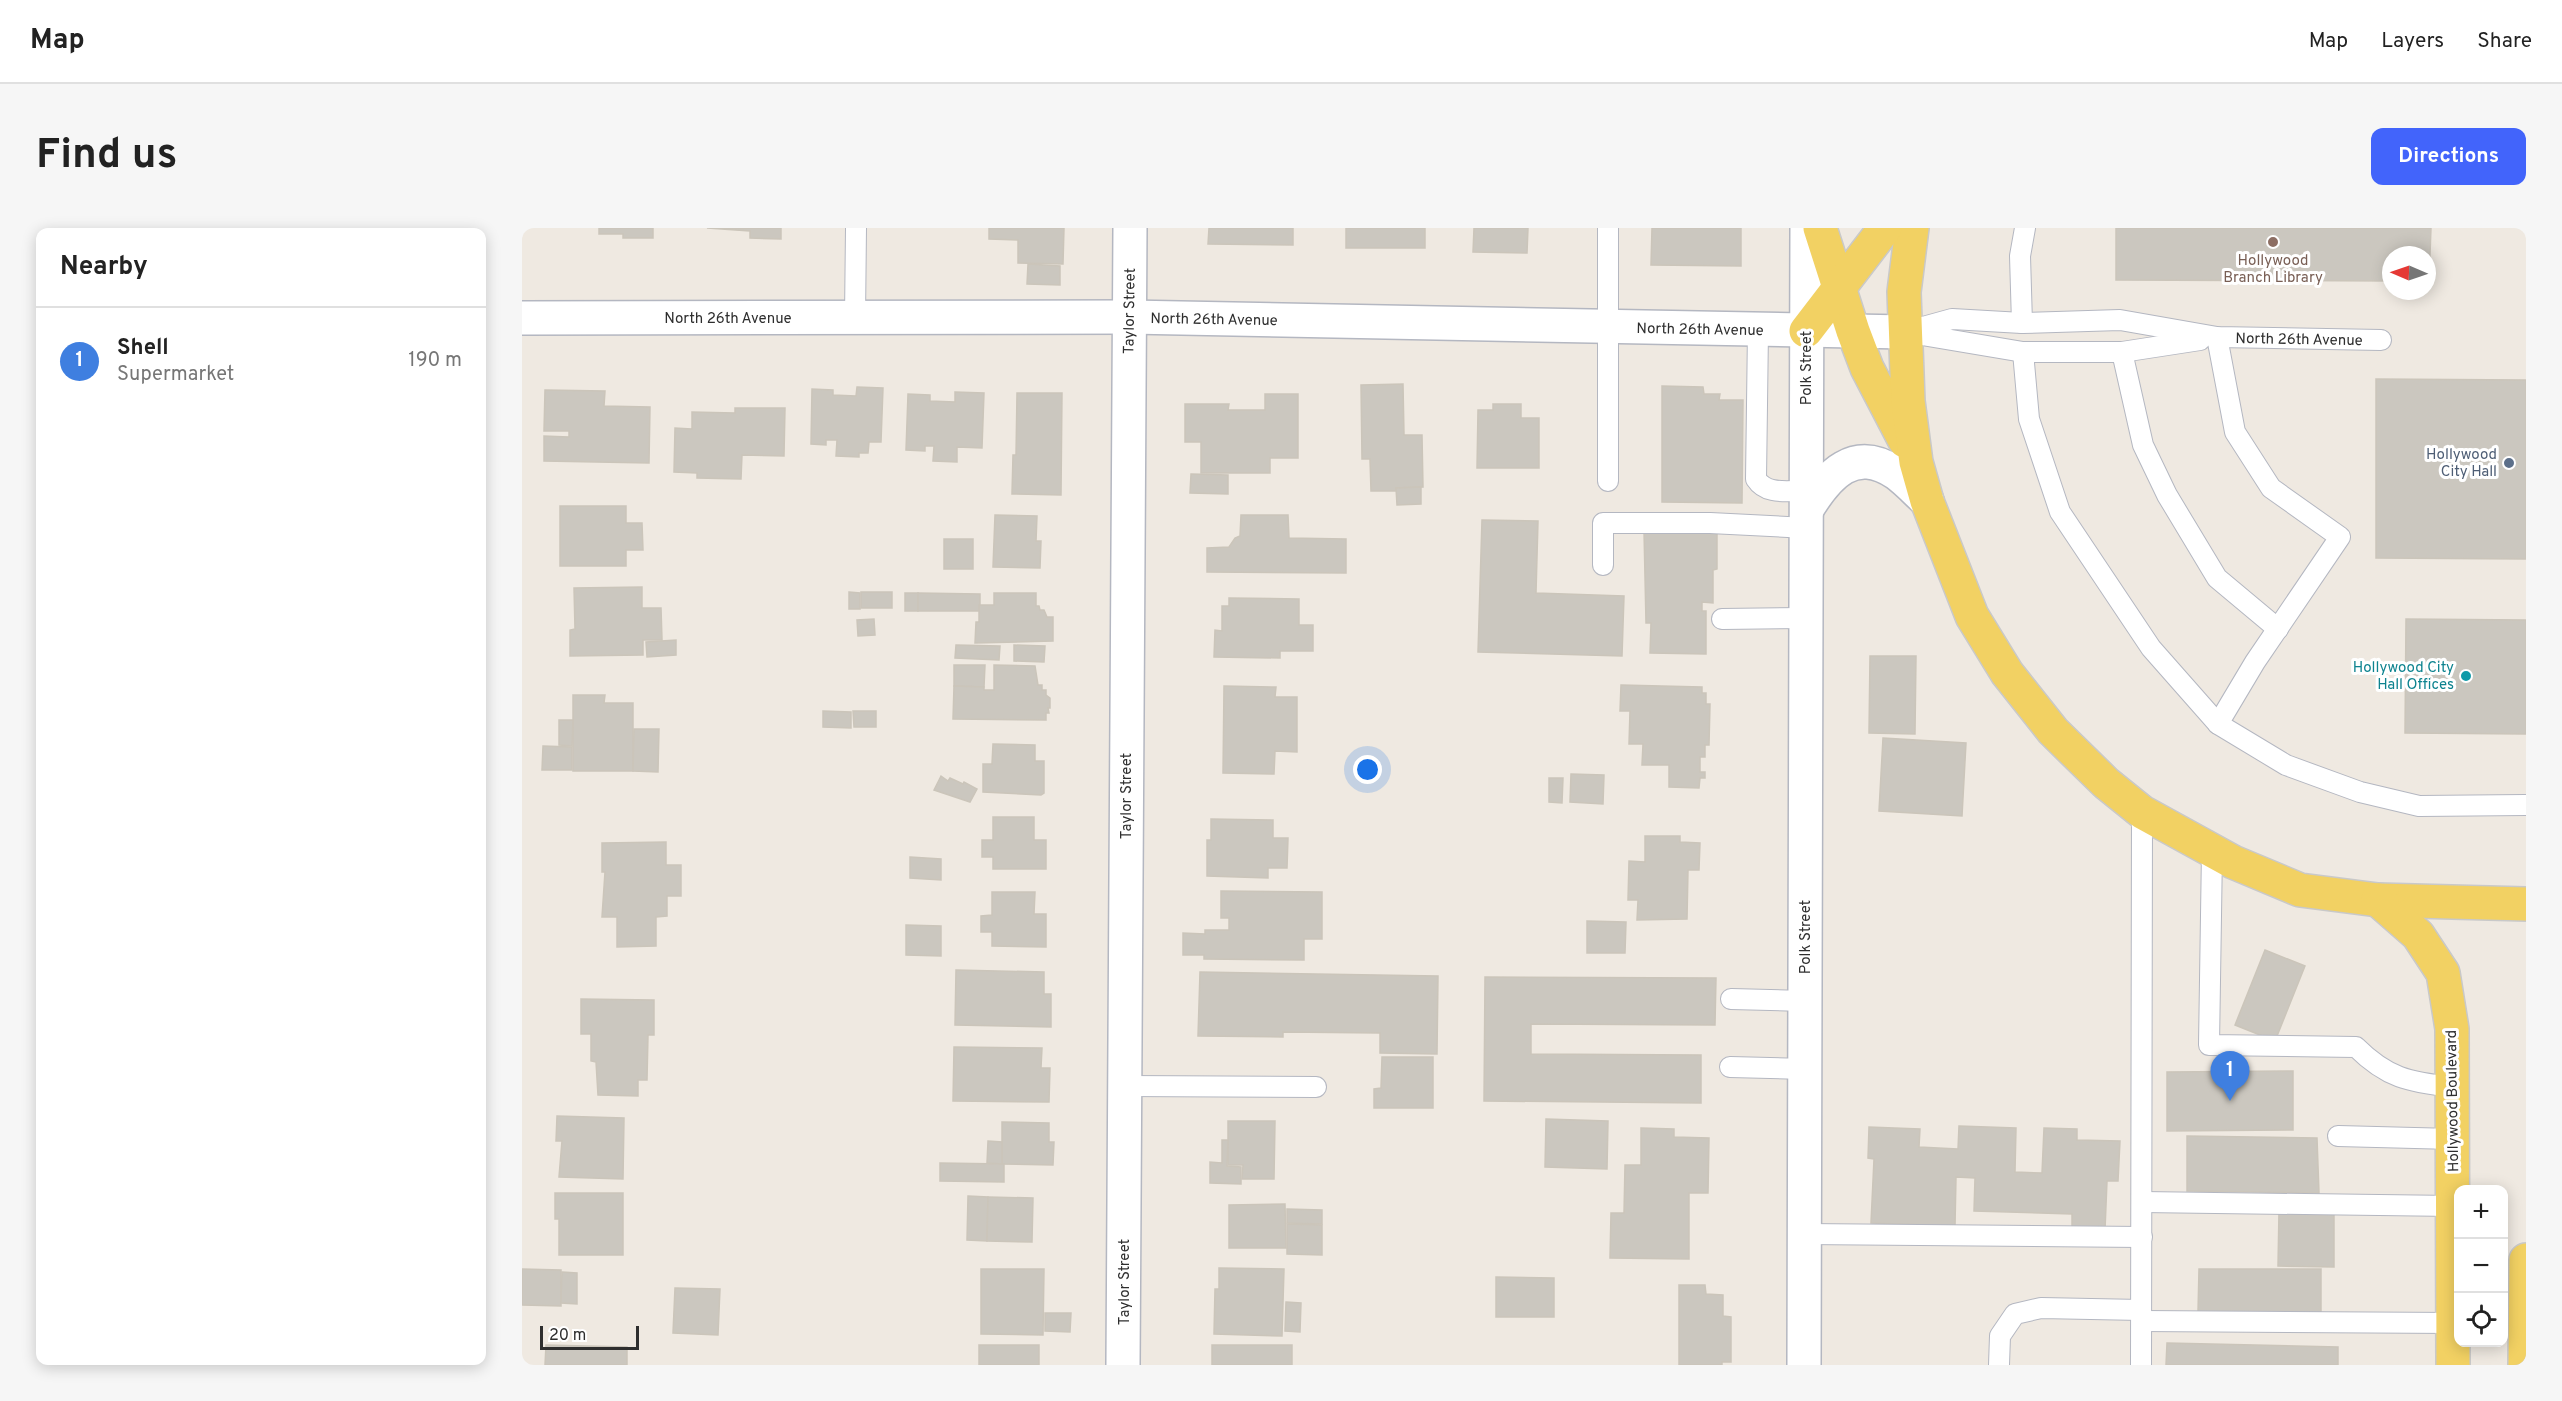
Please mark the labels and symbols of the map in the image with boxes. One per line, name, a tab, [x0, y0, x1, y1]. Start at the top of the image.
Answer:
marker: Hollywood Branch Library	[2266, 235, 2280, 249]
north arrow	[2382, 246, 2436, 300]
place label: Hollywood Branch Library	[2223, 252, 2323, 288]
street label: Taylor Street	[1120, 268, 1141, 354]
street label: North 26th Avenue	[664, 310, 792, 329]
street label: North 26th Avenue	[1150, 310, 1278, 331]
street label: North 26th Avenue	[1636, 320, 1764, 341]
street label: North 26th Avenue	[2235, 330, 2363, 351]
street label: Polk Street	[1798, 331, 1817, 405]
place label: Hollywood City Hall	[2426, 446, 2497, 482]
marker: Hollywood City Hall	[2502, 456, 2516, 470]
place label: Hollywood City Hall Offices	[2353, 659, 2454, 695]
marker: Hollywood City Hall Offices	[2459, 669, 2473, 683]
street label: Taylor Street	[1118, 753, 1137, 839]
your location	[1353, 755, 1382, 784]
street label: Polk Street	[1797, 900, 1816, 974]
street label: Hollywood Boulevard	[2443, 1030, 2464, 1172]
pin: 1	[2210, 1052, 2250, 1101]
street label: Taylor Street	[1116, 1239, 1135, 1325]
scale bar	[540, 1323, 639, 1350]

